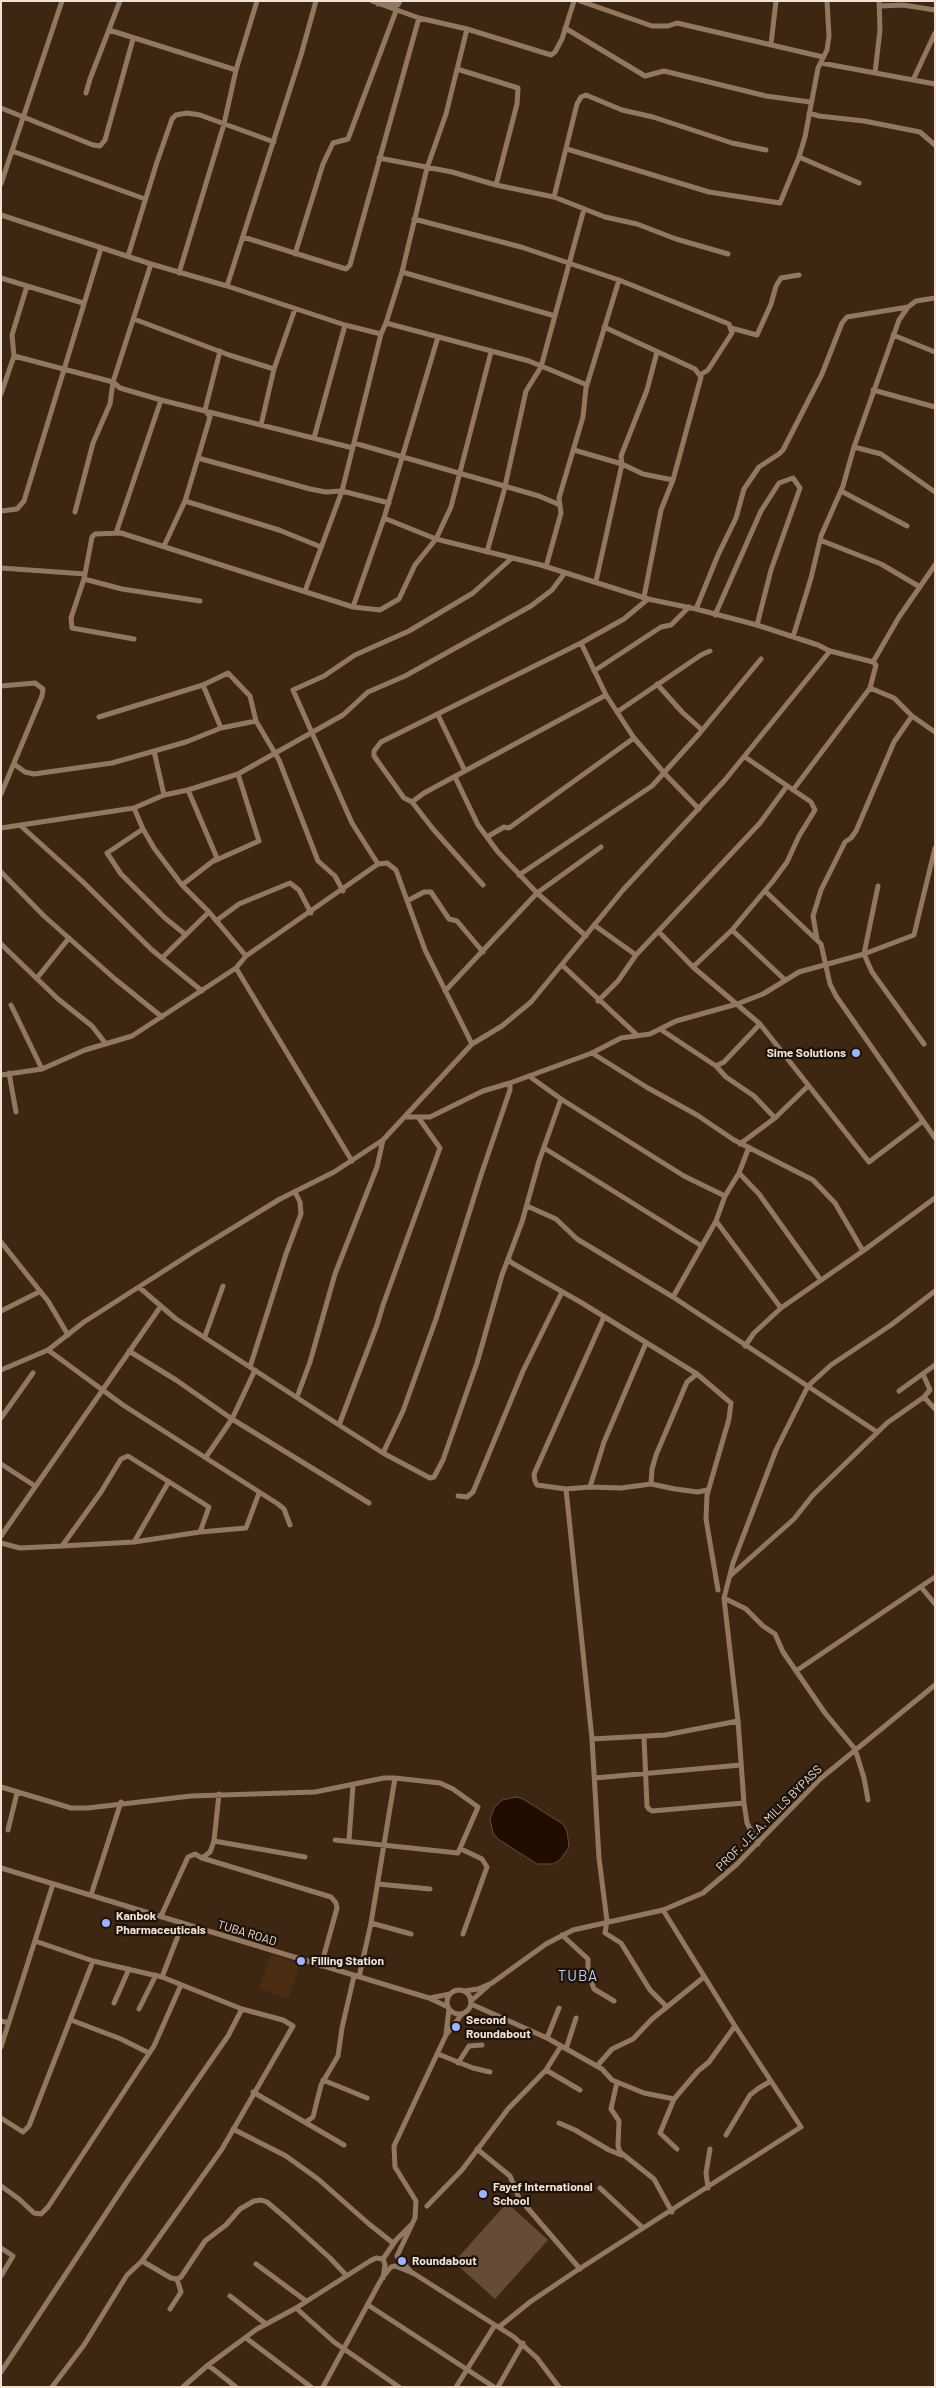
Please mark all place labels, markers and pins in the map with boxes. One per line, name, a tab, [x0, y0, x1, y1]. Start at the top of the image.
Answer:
place label: Sime Solutions	[767, 1046, 846, 1060]
marker: Sime Solutions	[850, 1047, 862, 1059]
place label: Kanbok Pharmaceuticals	[116, 1909, 206, 1937]
marker: Kanbok Pharmaceuticals	[100, 1917, 112, 1929]
place label: Filling Station	[311, 1954, 384, 1968]
marker: Filling Station	[295, 1955, 307, 1967]
place label: Second Roundabout	[466, 2013, 531, 2041]
marker: Second Roundabout	[450, 2021, 462, 2033]
place label: Fayef International School	[493, 2180, 593, 2208]
marker: Fayef International School	[477, 2188, 489, 2200]
place label: Roundabout	[412, 2254, 477, 2268]
marker: Roundabout	[396, 2255, 408, 2267]

